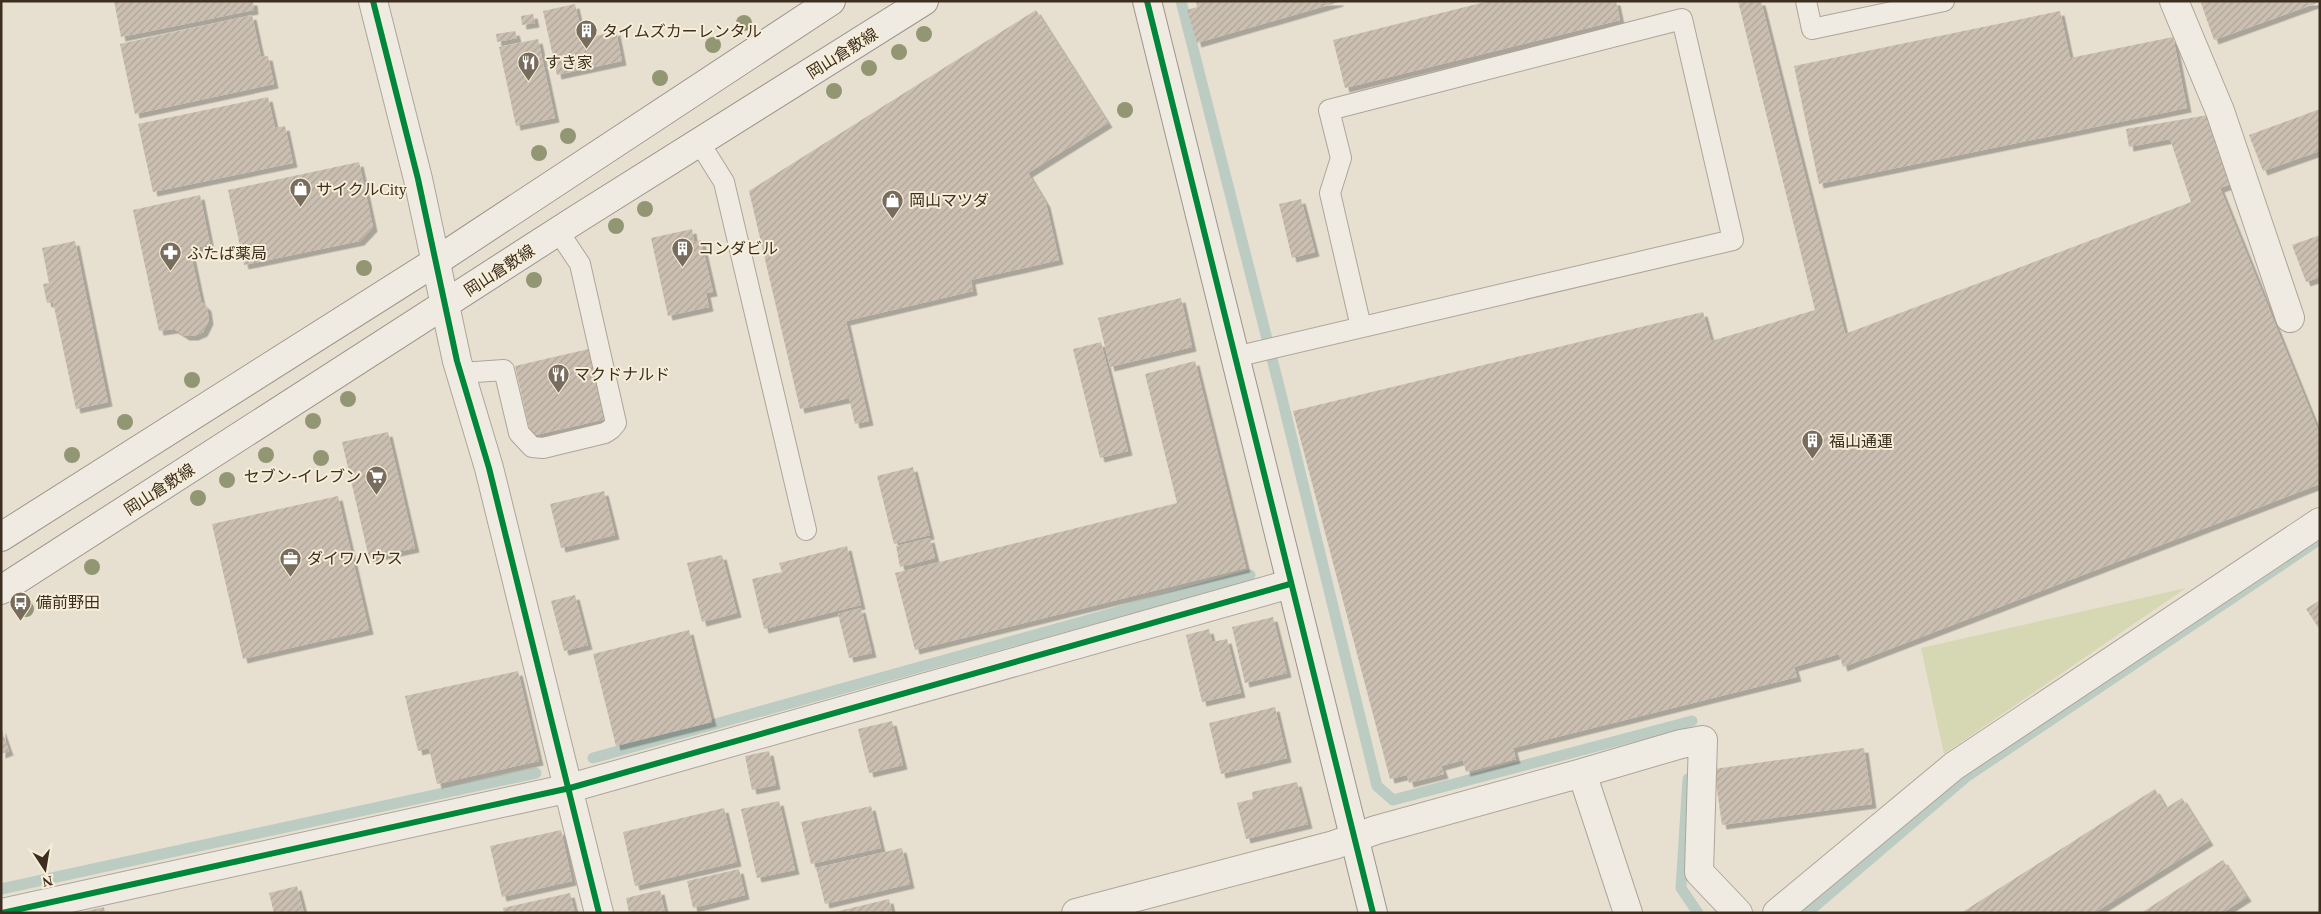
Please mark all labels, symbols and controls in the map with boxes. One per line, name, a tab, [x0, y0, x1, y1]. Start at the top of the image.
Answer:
building icon: タイムズカーレンタル	[574, 19, 598, 50]
place label: タイムズカーレンタル	[602, 23, 762, 40]
street label: 岡山倉敷線	[804, 25, 881, 82]
restaurant icon: すき家	[517, 50, 541, 81]
place label: すき家	[545, 54, 593, 71]
shop icon: サイクルCity	[288, 177, 312, 208]
place label: サイクルCity	[316, 181, 407, 199]
shop icon: 岡山マツダ	[881, 188, 905, 219]
place label: 岡山マツダ	[909, 192, 989, 209]
building icon: コンダビル	[670, 236, 694, 267]
place label: コンダビル	[698, 240, 778, 257]
pharmacy icon: ふたば薬局	[159, 241, 183, 272]
street label: 岡山倉敷線	[461, 242, 537, 299]
place label: ふたば薬局	[187, 245, 267, 262]
restaurant icon: マクドナルド	[546, 362, 570, 393]
place label: マクドナルド	[574, 366, 670, 383]
building icon: 福山通運	[1801, 429, 1825, 460]
place label: 福山通運	[1829, 433, 1893, 450]
street label: 岡山倉敷線	[121, 461, 197, 518]
supermarket icon: セブン-イレブン	[365, 464, 389, 495]
place label: セブン-イレブン	[244, 468, 361, 485]
office icon: ダイワハウス	[279, 546, 303, 577]
place label: ダイワハウス	[307, 550, 403, 567]
bus stop icon: 備前野田	[8, 590, 32, 621]
place label: 備前野田	[36, 594, 100, 611]
north arrow	[20, 844, 70, 894]
text: N	[41, 873, 54, 890]

